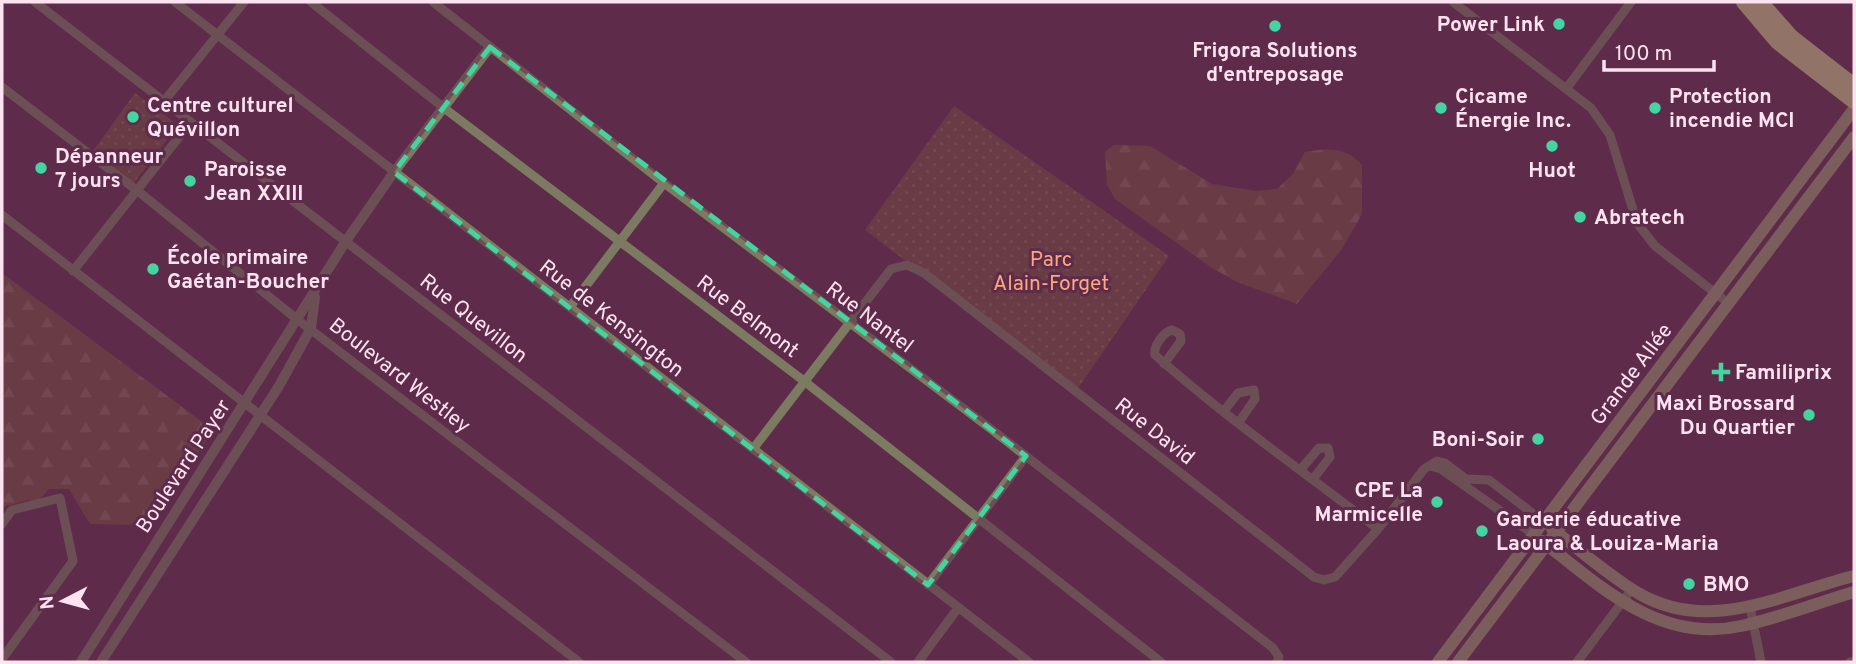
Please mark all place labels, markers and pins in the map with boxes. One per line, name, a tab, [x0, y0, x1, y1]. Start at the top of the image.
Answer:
place label: Power Link	[1437, 12, 1545, 39]
marker: Power Link	[1551, 16, 1567, 32]
marker: Frigora Solutions d'entreposage	[1267, 18, 1283, 34]
place label: Frigora Solutions d'entreposage	[1192, 38, 1358, 89]
place label: Cicame Énergie Inc.	[1455, 84, 1571, 135]
place label: Protection incendie MCI	[1669, 84, 1795, 135]
place label: Centre culturel Quévillon	[147, 93, 294, 144]
marker: Cicame Énergie Inc.	[1433, 100, 1449, 116]
marker: Protection incendie MCI	[1647, 100, 1663, 116]
marker: Centre culturel Quévillon	[125, 109, 141, 125]
marker: Huot	[1544, 138, 1560, 154]
place label: Dépanneur 7 jours	[55, 144, 164, 195]
place label: Paroisse Jean XXIII	[204, 157, 304, 208]
place label: Huot	[1528, 158, 1576, 185]
marker: Dépanneur 7 jours	[33, 160, 49, 176]
marker: Paroisse Jean XXIII	[182, 173, 198, 189]
place label: Abratech	[1594, 205, 1685, 232]
marker: Abratech	[1572, 209, 1588, 225]
place label: École primaire Gaétan-Boucher	[167, 244, 329, 296]
marker: École primaire Gaétan-Boucher	[145, 261, 161, 277]
place label: Familiprix	[1735, 360, 1832, 387]
marker: Familiprix	[1713, 364, 1729, 380]
place label: Maxi Brossard Du Quartier	[1656, 391, 1795, 442]
marker: Maxi Brossard Du Quartier	[1801, 407, 1817, 423]
place label: Boni-Soir	[1432, 427, 1524, 454]
marker: Boni-Soir	[1530, 431, 1546, 447]
place label: CPE La Marmicelle	[1314, 478, 1423, 529]
marker: CPE La Marmicelle	[1429, 494, 1445, 510]
place label: Garderie éducative Laoura & Louiza-Maria	[1496, 507, 1719, 558]
marker: Garderie éducative Laoura & Louiza-Maria	[1474, 523, 1490, 539]
place label: BMO	[1703, 572, 1750, 599]
marker: BMO	[1681, 576, 1697, 592]

